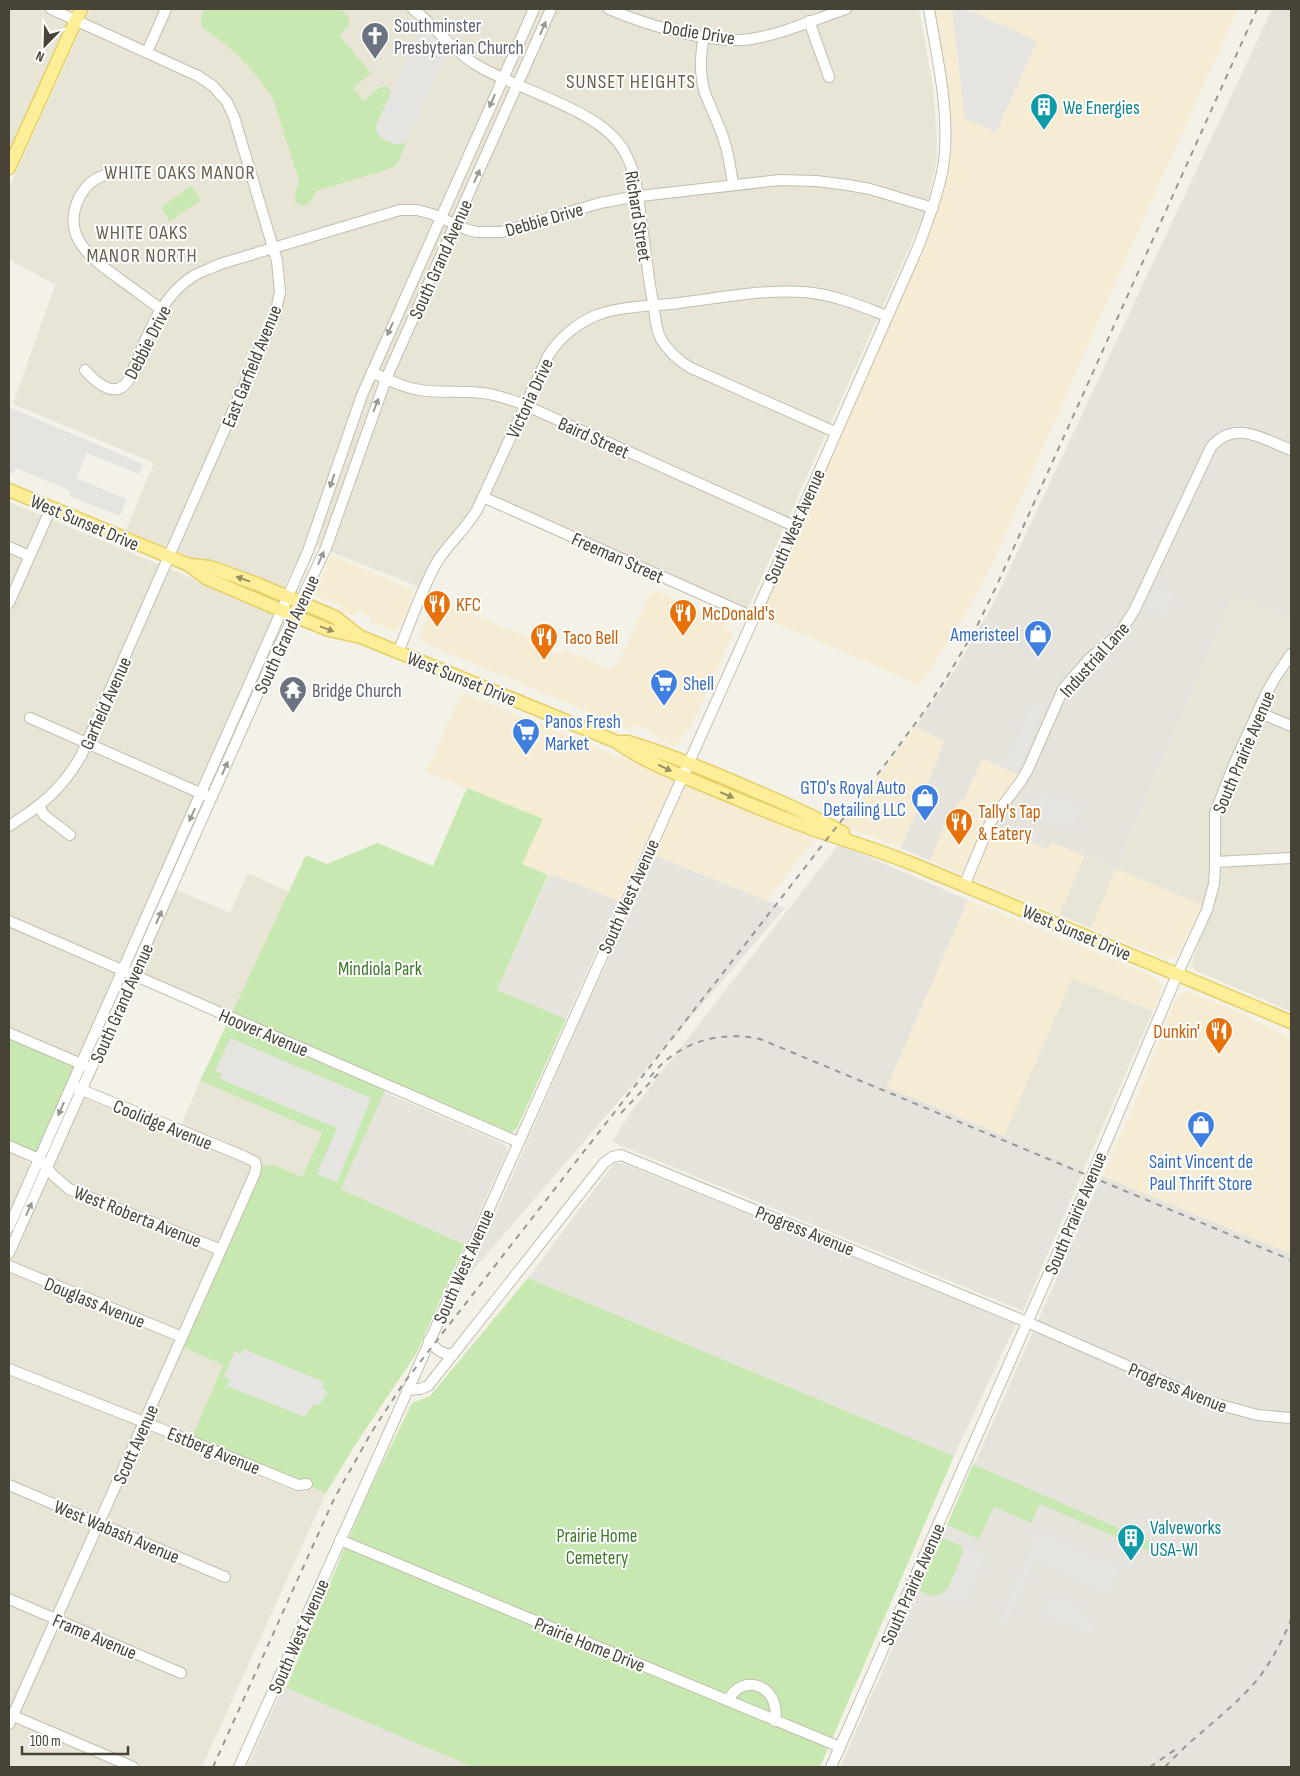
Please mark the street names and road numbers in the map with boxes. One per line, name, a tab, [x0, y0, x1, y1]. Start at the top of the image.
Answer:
street label: Dodie Drive	[661, 16, 736, 51]
street label: Richard Street	[619, 169, 656, 263]
street label: South Grand Avenue	[405, 196, 478, 323]
street label: Debbie Drive	[503, 198, 586, 243]
street label: Debbie Drive	[120, 302, 177, 384]
street label: East Garfield Avenue	[217, 302, 287, 431]
street label: Victoria Drive	[502, 355, 559, 442]
street label: Baird Street	[554, 413, 633, 464]
street label: South West Avenue	[760, 466, 831, 587]
street label: West Sunset Drive	[27, 490, 142, 557]
street label: Freeman Street	[568, 528, 667, 589]
street label: South Grand Avenue	[250, 572, 325, 698]
street label: Industrial Lane	[1055, 618, 1135, 702]
street label: West Sunset Drive	[403, 647, 519, 712]
street label: Garfield Avenue	[76, 654, 137, 754]
street label: South Prairie Avenue	[1208, 688, 1281, 817]
street label: South West Avenue	[594, 836, 665, 957]
street label: West Sunset Drive	[1019, 900, 1134, 967]
street label: South Grand Avenue	[86, 940, 159, 1067]
street label: Hoover Avenue	[215, 1004, 312, 1063]
street label: Coolidge Avenue	[110, 1095, 215, 1156]
street label: South Prairie Avenue	[1040, 1149, 1113, 1278]
street label: West Roberta Avenue	[70, 1181, 205, 1253]
street label: Progress Avenue	[752, 1201, 857, 1262]
street label: South West Avenue	[429, 1206, 500, 1327]
street label: Douglass Avenue	[41, 1273, 148, 1334]
street label: Progress Avenue	[1125, 1358, 1230, 1419]
street label: Scott Avenue	[109, 1401, 164, 1488]
street label: Estberg Avenue	[164, 1422, 263, 1480]
street label: West Wabash Avenue	[50, 1496, 183, 1569]
street label: South Prairie Avenue	[876, 1520, 951, 1649]
street label: South West Avenue	[264, 1576, 335, 1697]
street label: Frame Avenue	[49, 1609, 140, 1665]
street label: Prairie Home Drive	[531, 1613, 648, 1678]

